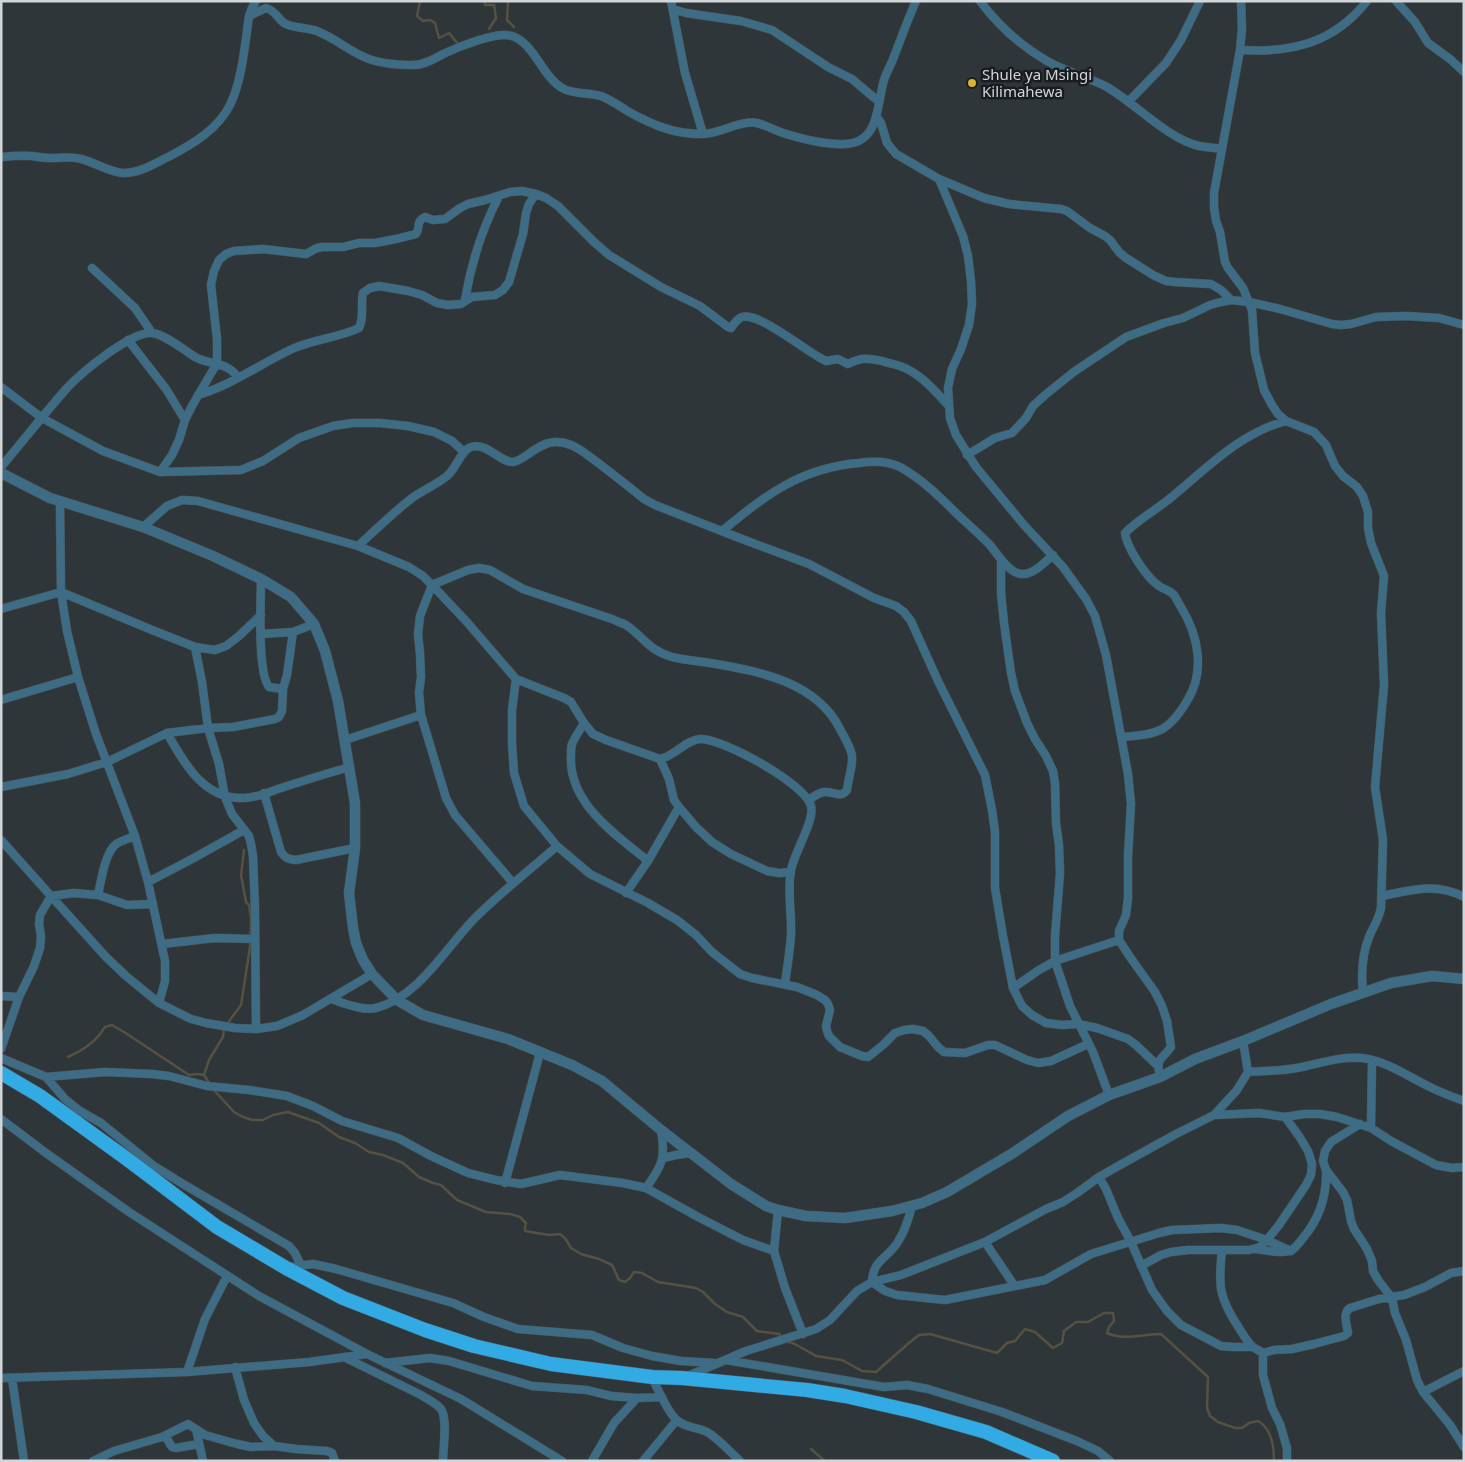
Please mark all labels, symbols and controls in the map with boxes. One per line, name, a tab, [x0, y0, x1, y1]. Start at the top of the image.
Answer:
place label: Shule ya Msingi Kilimahewa	[982, 64, 1092, 101]
marker: Shule ya Msingi Kilimahewa	[966, 77, 978, 89]

